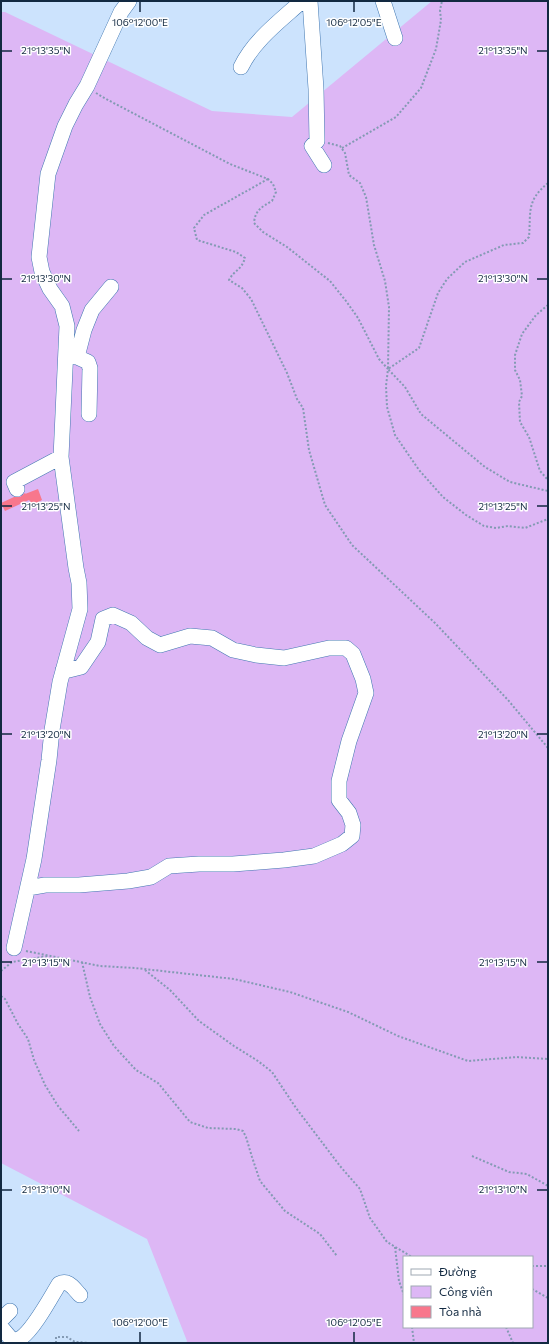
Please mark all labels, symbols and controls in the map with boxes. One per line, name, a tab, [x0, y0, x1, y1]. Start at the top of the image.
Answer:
text: 106°12'00"E	[112, 16, 168, 28]
text: 106°12'05"E	[326, 16, 382, 28]
text: 21°13'35"N	[21, 44, 71, 56]
text: 21°13'35"N	[478, 44, 528, 56]
text: 21°13'30"N	[21, 272, 71, 284]
text: 21°13'30"N	[478, 272, 528, 284]
text: 21°13'25"N	[21, 500, 71, 512]
text: 21°13'25"N	[478, 500, 528, 512]
text: 21°13'20"N	[21, 728, 71, 740]
text: 21°13'20"N	[478, 728, 528, 740]
text: 21°13'15"N	[22, 956, 70, 968]
text: 21°13'15"N	[479, 956, 527, 968]
text: 21°13'10"N	[22, 1183, 70, 1195]
text: 21°13'10"N	[479, 1183, 527, 1195]
legend	[403, 1256, 533, 1328]
text: Đường	[438, 1264, 477, 1278]
text: Công viên	[439, 1284, 493, 1298]
text: Tòa nhà	[439, 1304, 481, 1318]
text: 106°12'00"E	[112, 1316, 168, 1328]
text: 106°12'05"E	[326, 1316, 382, 1328]

